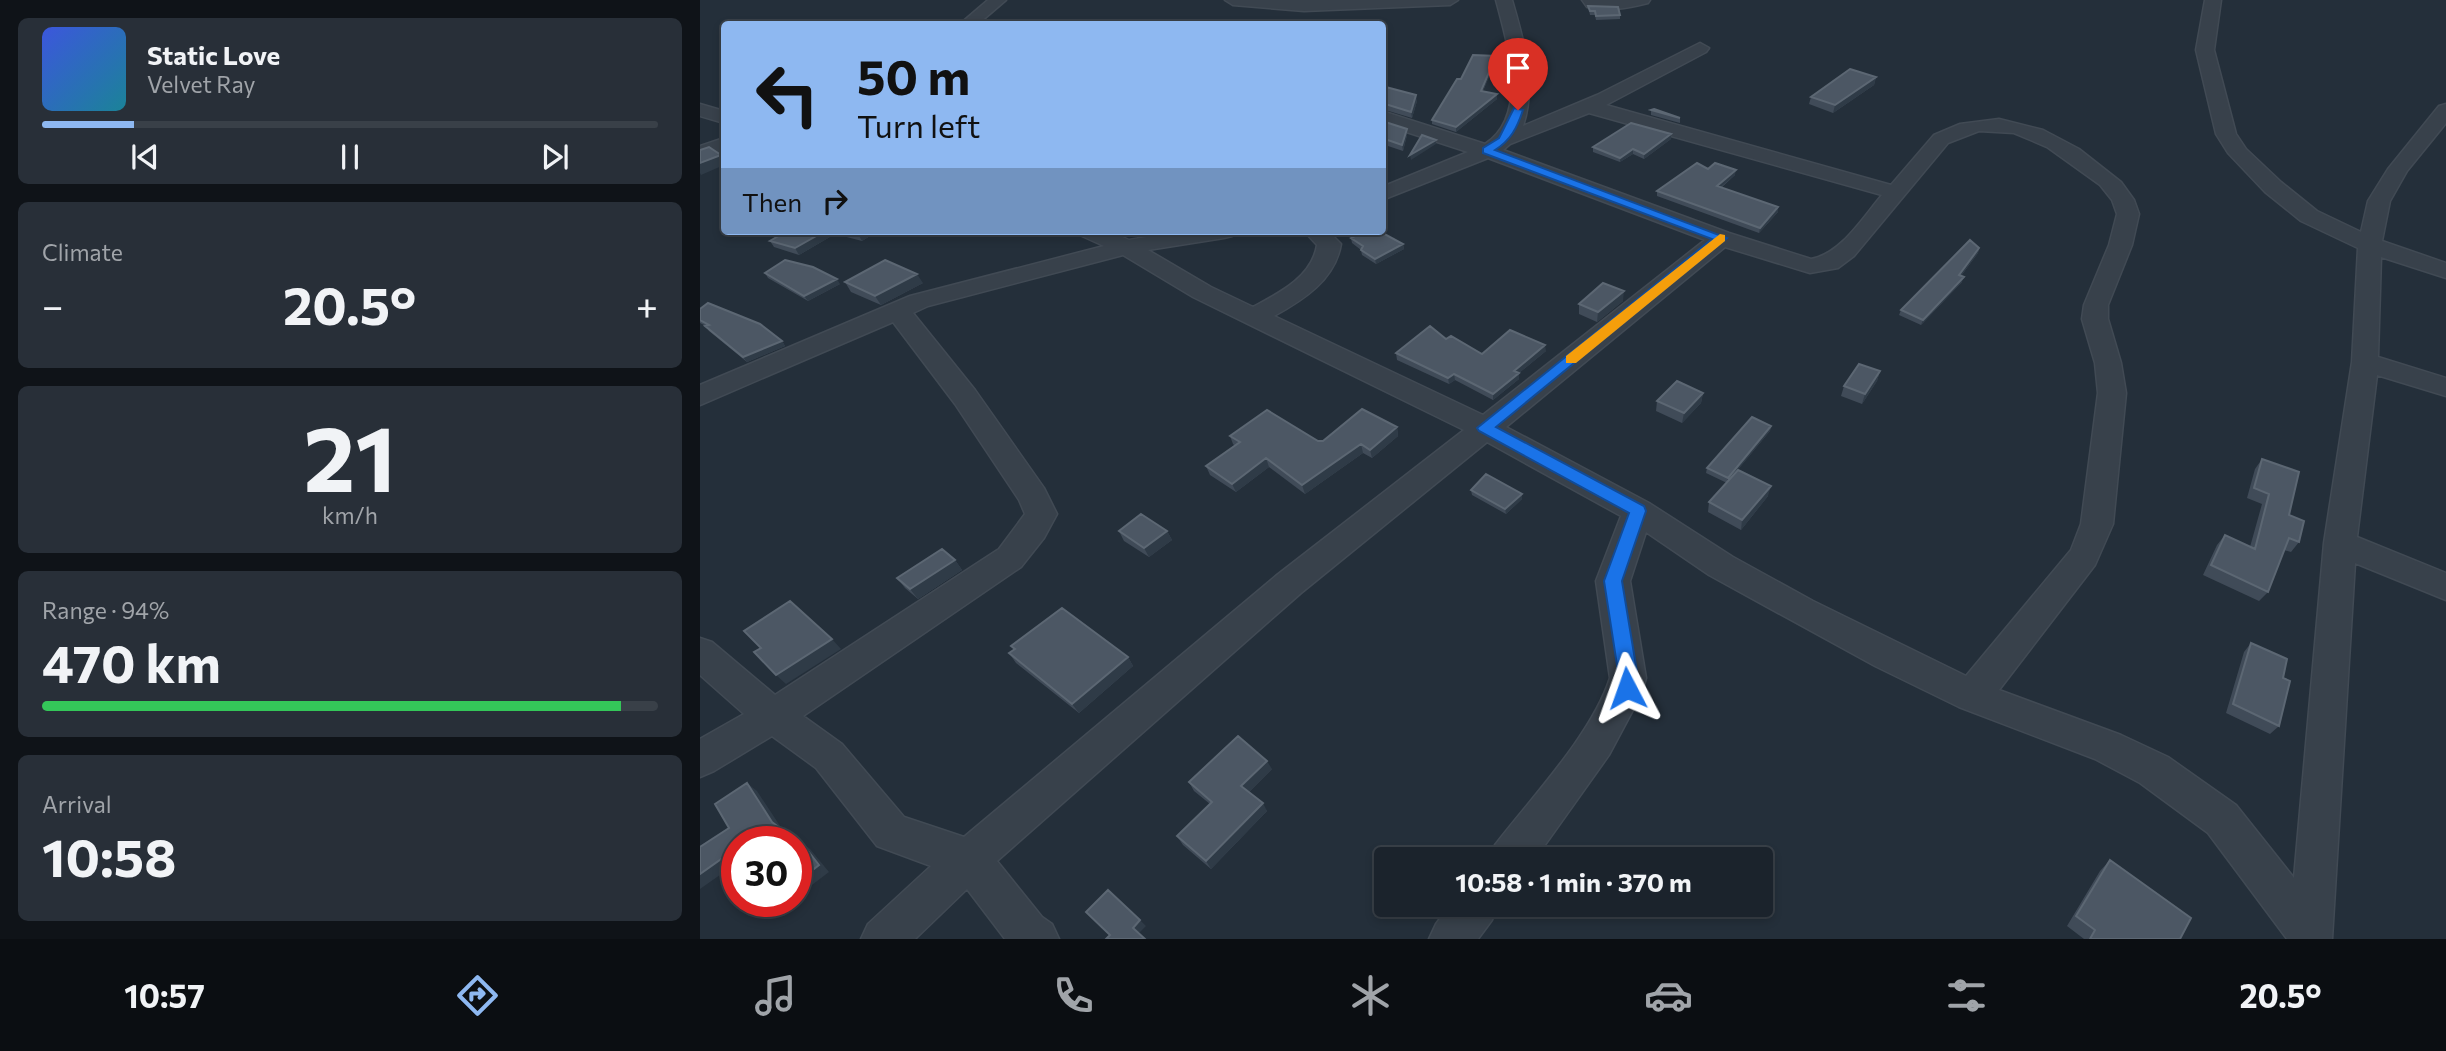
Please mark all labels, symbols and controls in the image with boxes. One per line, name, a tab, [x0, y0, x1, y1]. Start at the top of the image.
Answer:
pin	[1488, 38, 1548, 110]
text: Static Love	[147, 39, 280, 70]
text: 50 m	[857, 45, 970, 105]
icon: left	[742, 49, 833, 140]
icon: arrive	[1499, 49, 1537, 87]
text: Velvet Ray	[147, 70, 255, 98]
text: Turn left	[857, 105, 981, 145]
icon: previous	[126, 138, 164, 176]
icon: pause	[331, 138, 369, 176]
icon: next	[536, 138, 574, 176]
icon: right	[816, 182, 854, 220]
text: Then	[742, 186, 802, 217]
text: Climate	[42, 238, 123, 266]
text: 20.5°	[283, 272, 416, 336]
text: −	[42, 281, 64, 328]
text: +	[636, 281, 658, 328]
text: 21	[304, 399, 396, 511]
text: km/h	[322, 501, 378, 529]
text: Range · 94%	[42, 596, 169, 624]
text: 470 km	[42, 630, 221, 694]
position arrow	[1590, 651, 1664, 725]
text: Arrival	[42, 790, 112, 818]
text: 10:58	[42, 824, 176, 888]
speed limit sign: 30	[721, 826, 812, 917]
text: 10:58 · 1 min · 370 m	[1455, 866, 1692, 897]
icon: directions	[453, 971, 502, 1020]
icon: music	[751, 971, 800, 1020]
icon: phone	[1049, 971, 1098, 1020]
icon: climate	[1346, 971, 1395, 1020]
icon: car	[1644, 971, 1693, 1020]
icon: filters	[1942, 971, 1991, 1020]
text: 10:57	[124, 975, 205, 1015]
text: 20.5°	[2239, 975, 2322, 1015]

